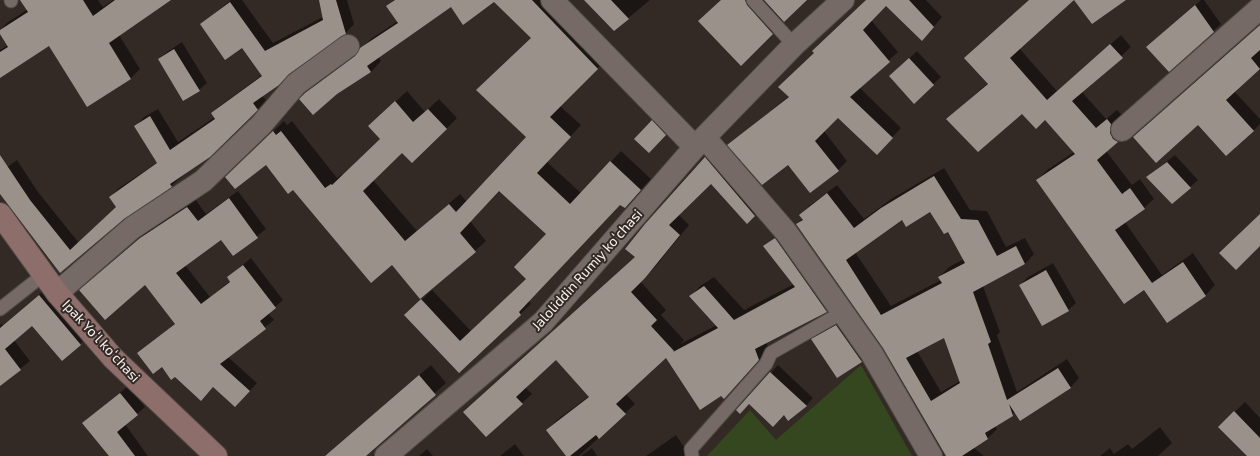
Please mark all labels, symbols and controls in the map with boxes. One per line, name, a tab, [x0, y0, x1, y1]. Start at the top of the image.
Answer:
street label: Jaloliddin Rumiy koʻchasi	[528, 206, 646, 334]
street label: Ipak Yoʻl koʻchasi	[59, 296, 143, 386]

